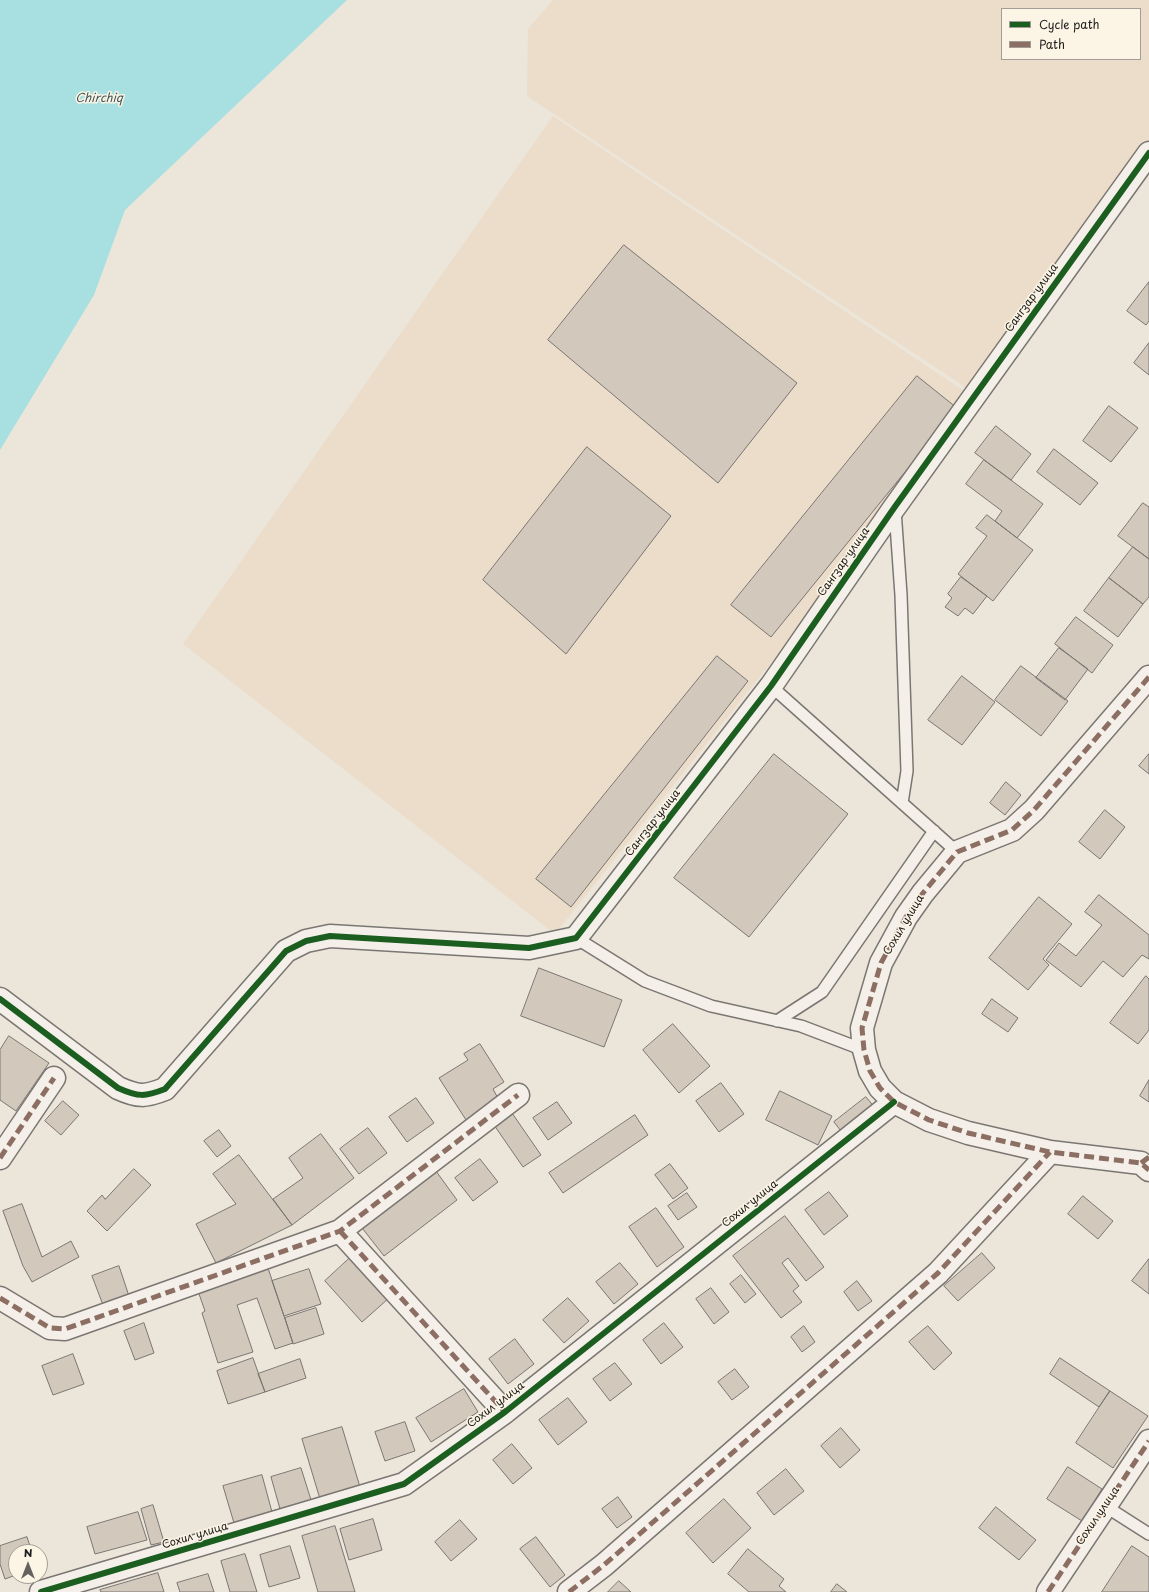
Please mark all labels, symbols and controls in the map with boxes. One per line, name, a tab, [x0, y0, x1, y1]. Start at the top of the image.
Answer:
legend	[1001, 8, 1141, 60]
text: Cycle path	[1039, 15, 1100, 33]
text: Path	[1039, 35, 1065, 53]
water label: Chirchiq	[75, 92, 123, 106]
street label: Сангзар улица	[1003, 261, 1061, 335]
street label: Сангзар улица	[815, 525, 873, 599]
street label: Сангзар улица	[623, 787, 683, 859]
street label: Сохил улица	[881, 892, 927, 958]
street label: Сохил улица	[719, 1177, 781, 1231]
street label: Сохил улица	[465, 1379, 527, 1431]
street label: Сохил улица	[1073, 1484, 1123, 1548]
street label: Сохил улица	[160, 1520, 230, 1552]
north arrow	[8, 1544, 48, 1584]
text: N	[24, 1544, 32, 1561]

